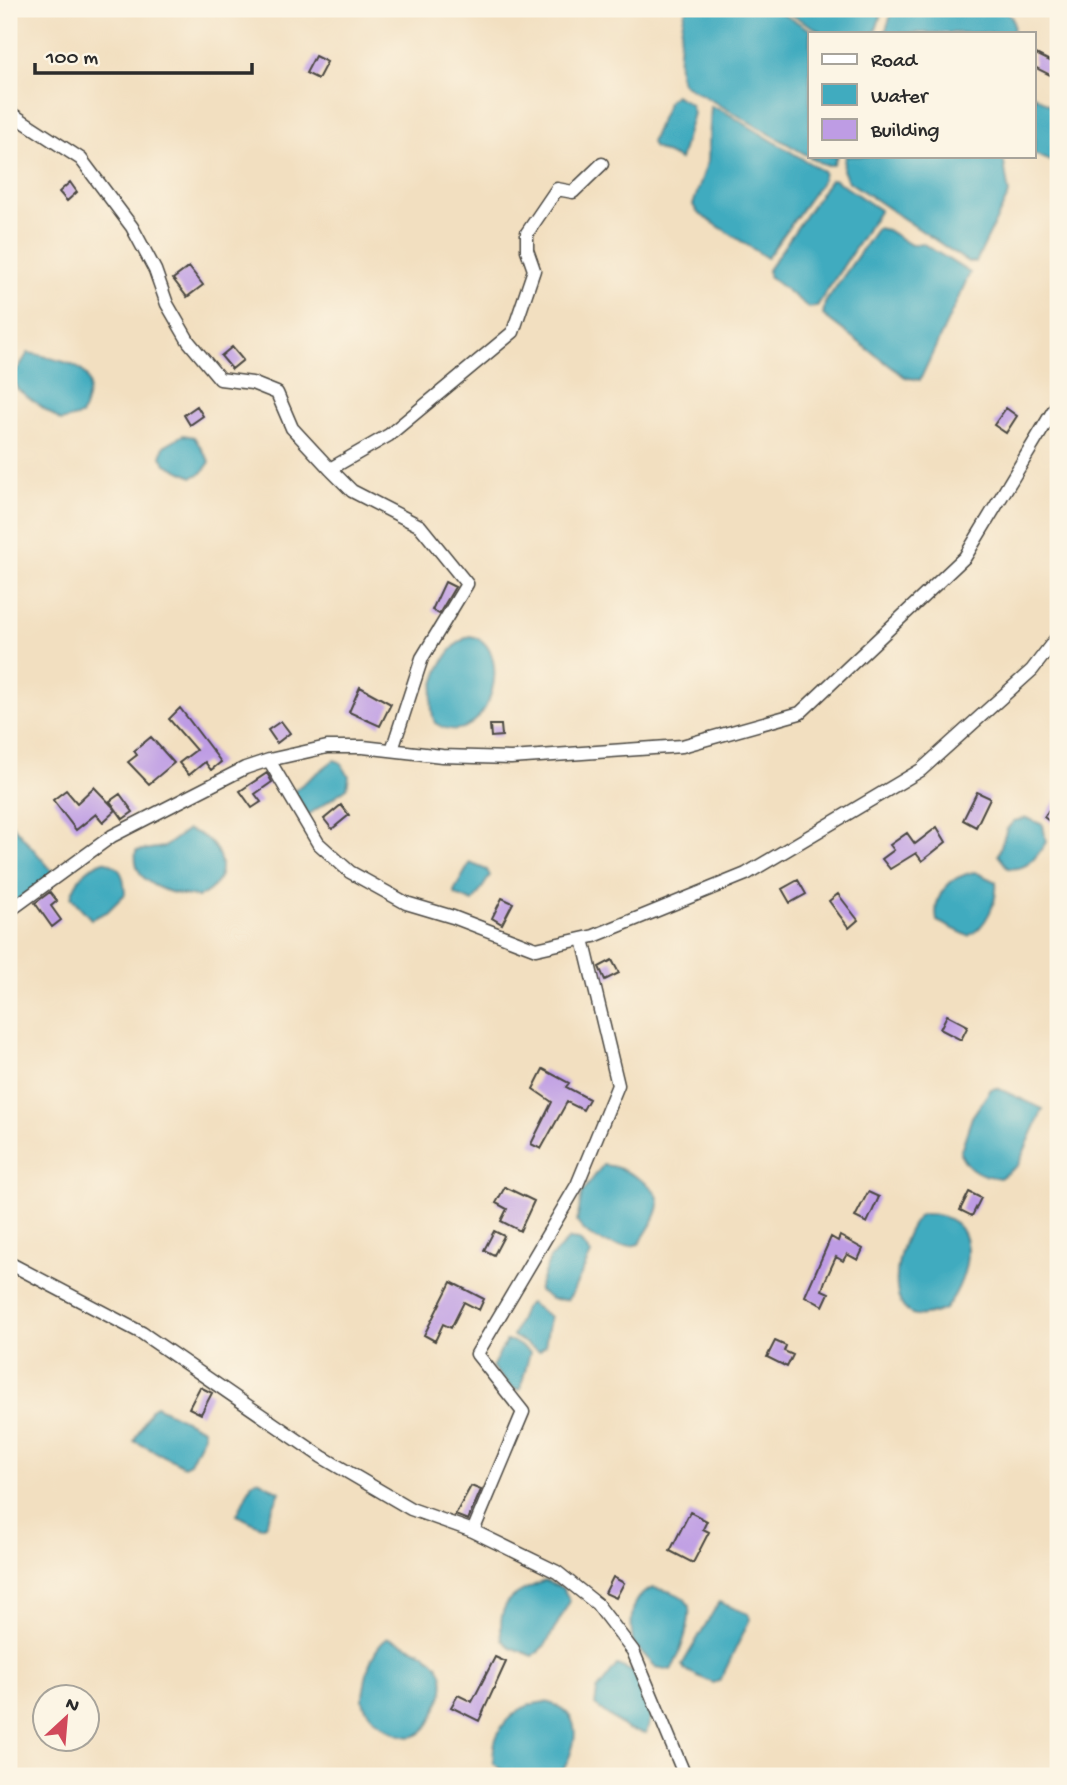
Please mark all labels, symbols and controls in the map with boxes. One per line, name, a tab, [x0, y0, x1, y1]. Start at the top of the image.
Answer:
scale bar	[35, 32, 252, 76]
legend	[808, 32, 1036, 158]
text: 100 m	[45, 47, 98, 72]
text: Road	[871, 50, 919, 75]
text: Water	[871, 86, 929, 111]
text: Building	[870, 120, 940, 145]
north arrow	[32, 1684, 102, 1754]
text: N	[61, 1693, 83, 1719]

